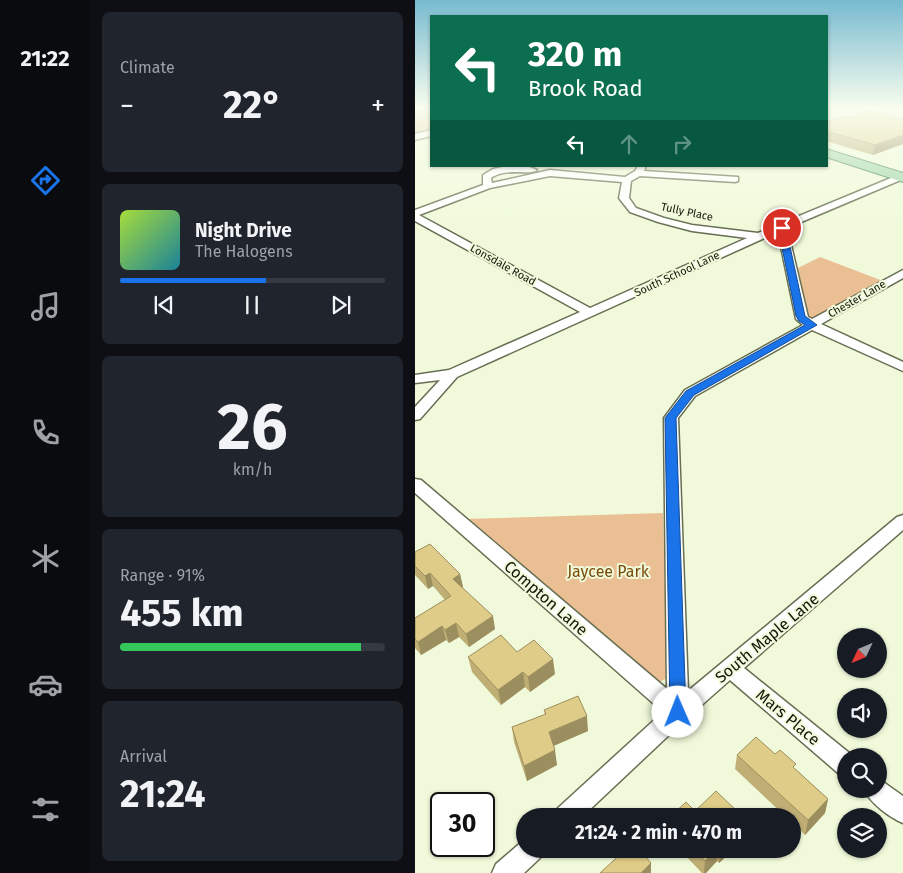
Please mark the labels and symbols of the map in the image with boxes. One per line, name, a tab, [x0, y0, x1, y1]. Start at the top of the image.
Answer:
street label: Tully Place	[660, 200, 714, 224]
pin	[761, 207, 803, 249]
street label: Lonsdale Road	[468, 242, 538, 288]
street label: South School Lane	[632, 249, 722, 299]
street label: Chester Lane	[826, 277, 888, 321]
street label: Compton Lane	[500, 557, 592, 639]
park label: Jaycee Park	[567, 562, 650, 581]
street label: South Maple Lane	[711, 589, 823, 687]
north arrow	[837, 628, 887, 678]
position arrow	[651, 685, 703, 737]
street label: Mars Place	[752, 685, 824, 749]
speed limit sign: 30	[430, 792, 495, 857]

